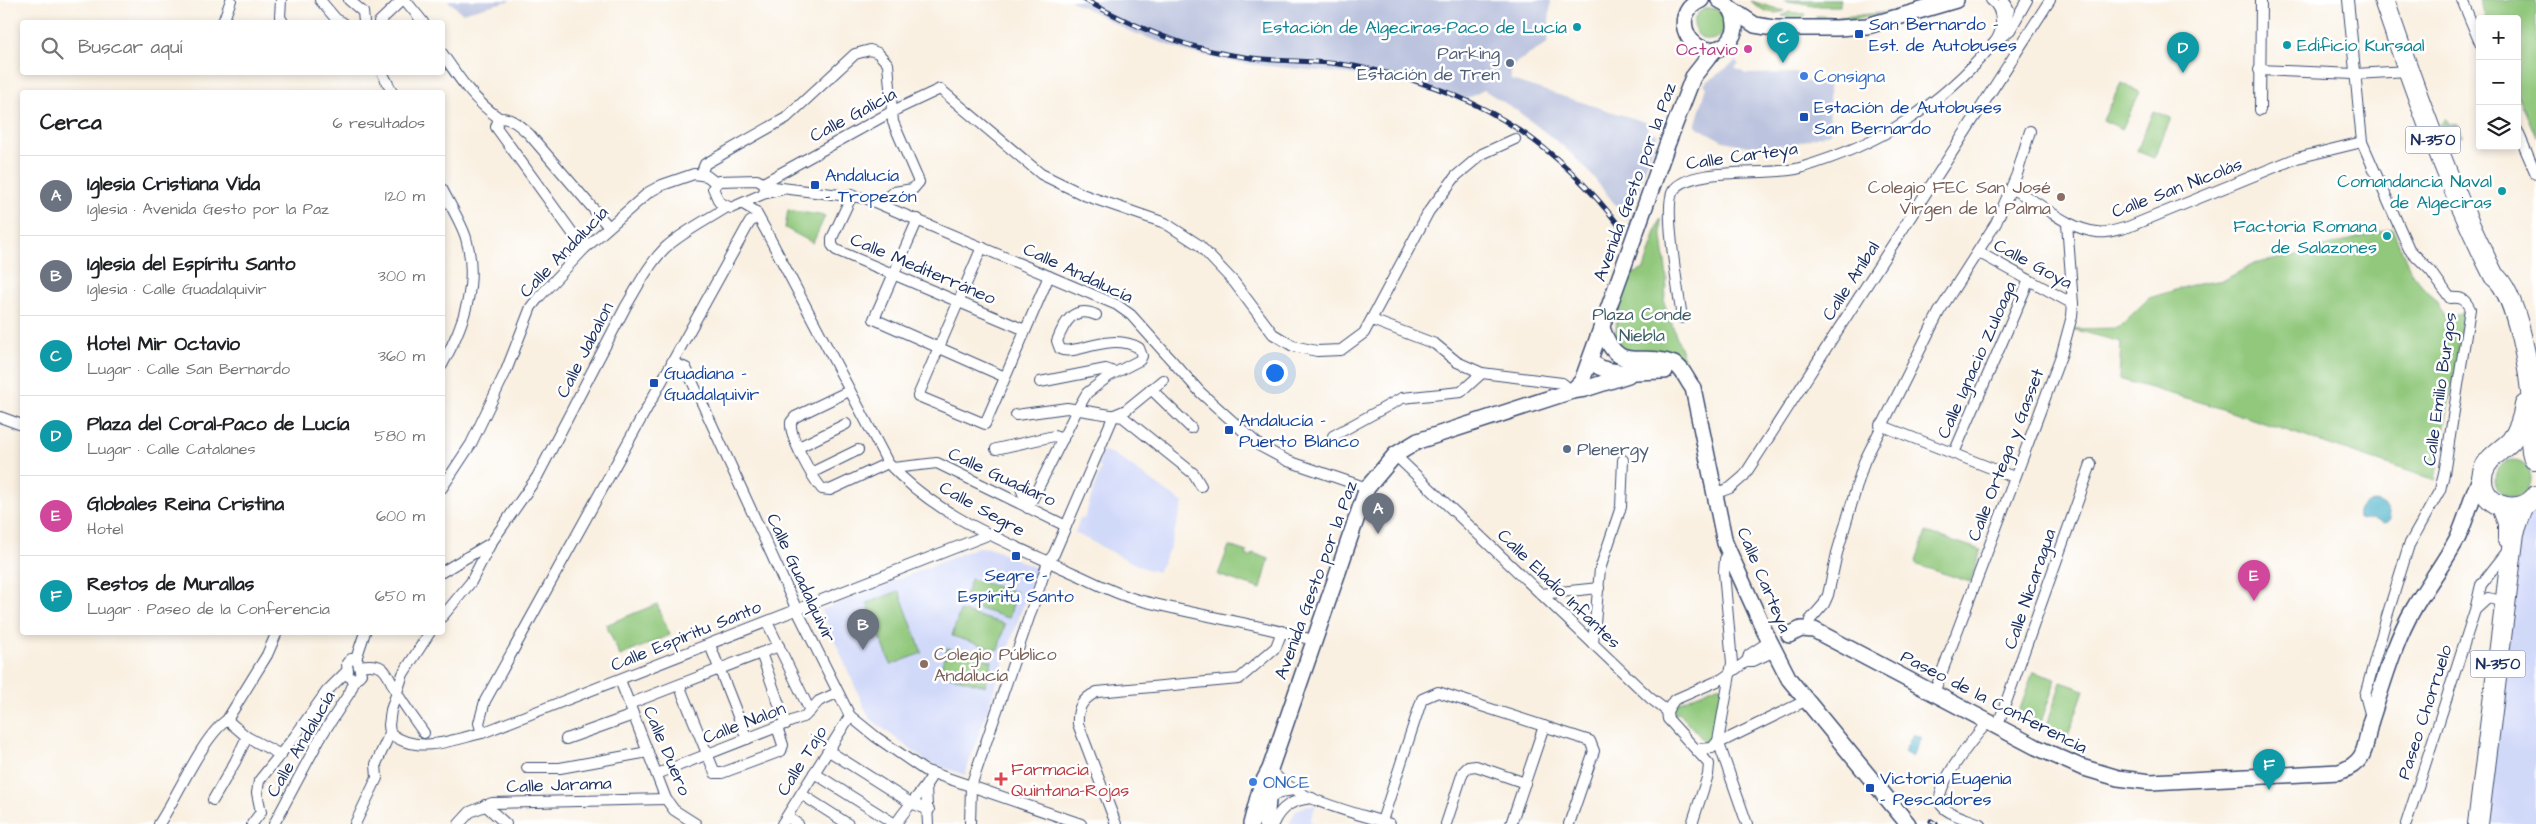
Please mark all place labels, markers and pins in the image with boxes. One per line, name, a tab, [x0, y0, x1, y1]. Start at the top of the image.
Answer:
place label: San Bernardo - Est. de Autobuses	[1869, 12, 2017, 58]
place label: Estación de Algeciras-Paco de Lucía	[1263, 15, 1567, 41]
marker: Estación de Algeciras-Paco de Lucía	[1571, 21, 1583, 33]
pin: C	[1767, 22, 1799, 63]
marker: San Bernardo - Est. de Autobuses	[1853, 28, 1865, 40]
pin: D	[2167, 32, 2199, 73]
place label: Edificio Kursaal	[2297, 33, 2425, 58]
place label: Octavio	[1676, 37, 1738, 62]
marker: Edificio Kursaal	[2281, 39, 2293, 51]
place label: Parking Estación de Tren	[1357, 41, 1500, 87]
marker: Octavio	[1742, 43, 1754, 55]
marker: Parking Estación de Tren	[1504, 57, 1516, 69]
place label: Consigna	[1814, 64, 1885, 90]
marker: Consigna	[1798, 70, 1810, 82]
place label: Estación de Autobuses San Bernardo	[1814, 95, 2002, 141]
marker: Estación de Autobuses San Bernardo	[1798, 111, 1810, 123]
place label: Andalucía - Tropezón	[825, 163, 917, 209]
place label: Comandancia Naval de Algeciras	[2337, 169, 2492, 216]
place label: Colegio FEC San José Virgen de la Palma	[1868, 175, 2051, 222]
marker: Andalucía - Tropezón	[809, 179, 821, 191]
marker: Comandancia Naval de Algeciras	[2496, 185, 2508, 197]
marker: Colegio FEC San José Virgen de la Palma	[2055, 191, 2067, 203]
place label: Factoria Romana de Salazones	[2233, 214, 2377, 260]
marker: Factoria Romana de Salazones	[2381, 230, 2393, 242]
place label: Guadiana - Guadalquivir	[664, 361, 759, 407]
marker: Guadiana - Guadalquivir	[648, 377, 660, 389]
place label: Andalucía - Puerto Blanco	[1239, 408, 1359, 454]
marker: Andalucía - Puerto Blanco	[1223, 424, 1235, 436]
place label: Plenergy	[1577, 437, 1649, 463]
marker: Plenergy	[1561, 443, 1573, 455]
pin: A	[1362, 493, 1394, 534]
marker: Segre - Espíritu Santo	[1010, 550, 1022, 562]
pin: E	[2238, 560, 2270, 601]
place label: Segre - Espíritu Santo	[958, 563, 1074, 609]
pin: B	[847, 609, 879, 650]
place label: Colegio Público Andalucía	[934, 642, 1057, 688]
marker: Colegio Público Andalucía	[918, 658, 930, 670]
pin: F	[2253, 749, 2285, 790]
place label: Farmacia Quintana-Rojas	[1011, 757, 1129, 803]
place label: Victoria Eugenia - Pescadores	[1880, 766, 2012, 812]
place label: ONCE	[1263, 770, 1310, 795]
marker: Farmacia Quintana-Rojas	[995, 773, 1007, 785]
marker: ONCE	[1247, 776, 1259, 788]
marker: Victoria Eugenia - Pescadores	[1864, 782, 1876, 794]

